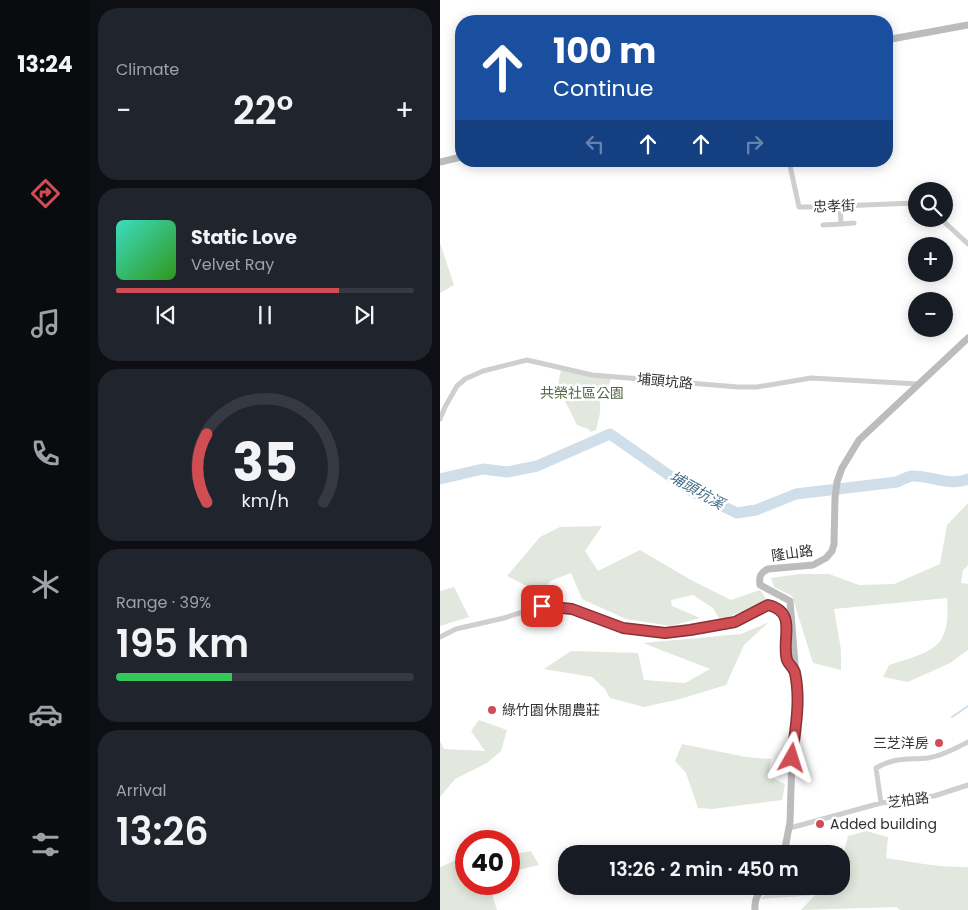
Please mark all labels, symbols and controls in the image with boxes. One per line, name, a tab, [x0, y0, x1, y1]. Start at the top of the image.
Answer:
text: 100 m	[553, 26, 656, 75]
icon: ahead	[470, 35, 535, 100]
text: 13:24	[17, 49, 73, 80]
text: Climate	[116, 58, 179, 81]
text: Continue	[553, 73, 653, 104]
text: 22°	[233, 84, 293, 137]
text: −	[116, 91, 131, 130]
text: +	[395, 91, 414, 130]
icon: left	[581, 130, 609, 158]
icon: ahead	[634, 130, 662, 158]
icon: ahead	[687, 130, 715, 158]
icon: right	[740, 130, 768, 158]
icon: directions	[28, 176, 63, 211]
map controls	[908, 182, 953, 337]
button: search	[908, 182, 953, 227]
street label: 忠孝街	[813, 195, 855, 217]
text: Static Love	[191, 224, 297, 251]
button: +	[908, 237, 953, 282]
text: Velvet Ray	[191, 253, 274, 276]
button: −	[908, 292, 953, 337]
icon: previous	[152, 301, 180, 329]
icon: pause	[251, 301, 279, 329]
icon: next	[350, 301, 378, 329]
icon: music	[28, 306, 63, 341]
street label: 埔頭坑路	[636, 369, 694, 393]
park label: 共榮社區公園	[540, 383, 624, 403]
text: 35	[232, 426, 298, 499]
icon: phone	[28, 436, 63, 471]
water label: 埔頭坑溪	[666, 466, 730, 515]
text: km/h	[241, 488, 289, 513]
street label: 隆山路	[770, 540, 814, 566]
icon: climate	[28, 567, 63, 602]
pin	[521, 585, 563, 627]
text: Range · 39%	[116, 591, 211, 614]
icon: arrive	[528, 592, 556, 620]
text: 195 km	[116, 617, 249, 670]
icon: car	[28, 697, 63, 732]
place label: 綠竹園休閒農莊	[502, 700, 600, 720]
marker: 綠竹園休閒農莊	[486, 704, 498, 716]
position arrow	[765, 731, 817, 783]
place label: 三芝洋房	[873, 733, 929, 753]
marker: 三芝洋房	[933, 737, 945, 749]
text: Arrival	[116, 779, 166, 802]
street label: 芝柏路	[886, 787, 930, 813]
text: 13:26	[116, 805, 209, 858]
place label: Added building	[830, 814, 937, 834]
marker: Added building	[814, 818, 826, 830]
icon: filters	[28, 827, 63, 862]
speed limit sign: 40	[455, 830, 520, 895]
text: 13:26 · 2 min · 450 m	[609, 856, 799, 883]

